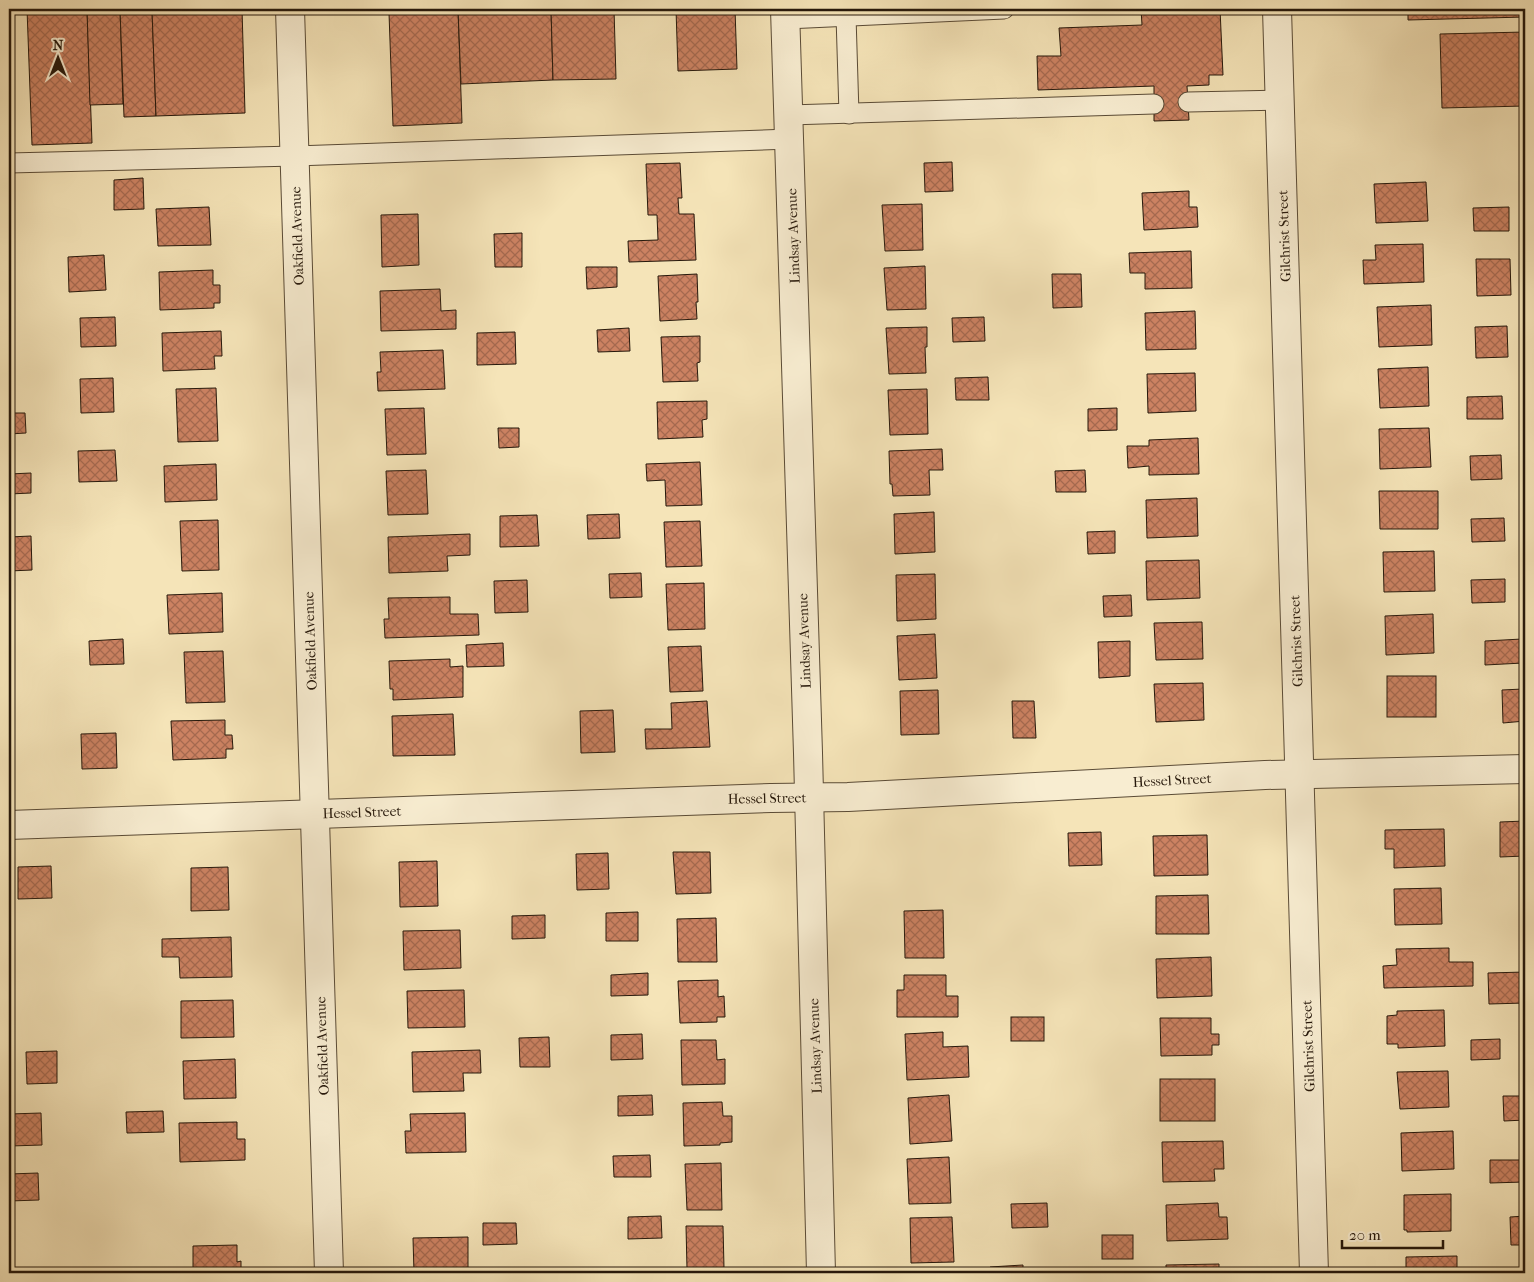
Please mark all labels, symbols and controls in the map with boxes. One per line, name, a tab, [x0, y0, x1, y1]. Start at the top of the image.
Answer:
north arrow	[32, 32, 82, 82]
text: N	[53, 37, 64, 54]
street label: Oakfield Avenue	[287, 186, 308, 286]
street label: Lindsay Avenue	[783, 188, 804, 284]
street label: Gilchrist Street	[1274, 190, 1295, 282]
street label: Oakfield Avenue	[300, 591, 321, 691]
street label: Lindsay Avenue	[794, 593, 815, 689]
street label: Gilchrist Street	[1286, 595, 1307, 687]
street label: Hessel Street	[1132, 770, 1212, 791]
street label: Hessel Street	[727, 789, 807, 808]
street label: Hessel Street	[322, 803, 402, 822]
street label: Oakfield Avenue	[312, 996, 333, 1096]
street label: Lindsay Avenue	[805, 998, 826, 1094]
street label: Gilchrist Street	[1298, 1000, 1319, 1092]
scale bar	[1342, 1217, 1443, 1249]
text: 20 m	[1349, 1226, 1381, 1244]

